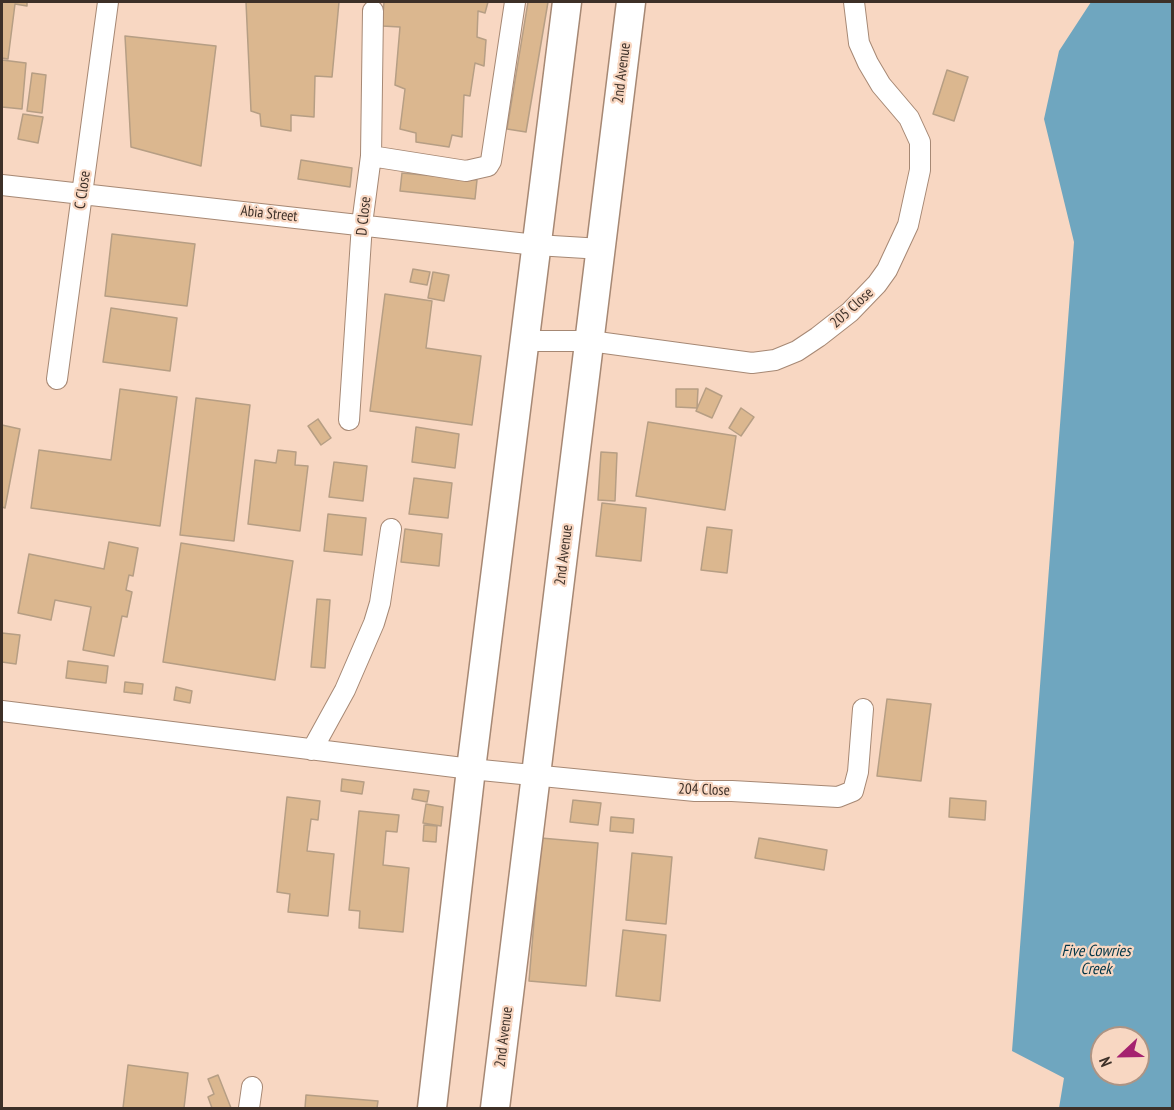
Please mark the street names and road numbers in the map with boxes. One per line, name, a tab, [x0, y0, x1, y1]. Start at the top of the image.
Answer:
street label: 2nd Avenue	[609, 42, 635, 104]
street label: C Close	[71, 170, 95, 210]
street label: D Close	[353, 196, 375, 236]
street label: Abia Street	[240, 202, 298, 226]
street label: 205 Close	[827, 284, 877, 332]
street label: 2nd Avenue	[551, 524, 577, 586]
street label: 204 Close	[678, 780, 730, 800]
street label: 2nd Avenue	[491, 1006, 517, 1068]

